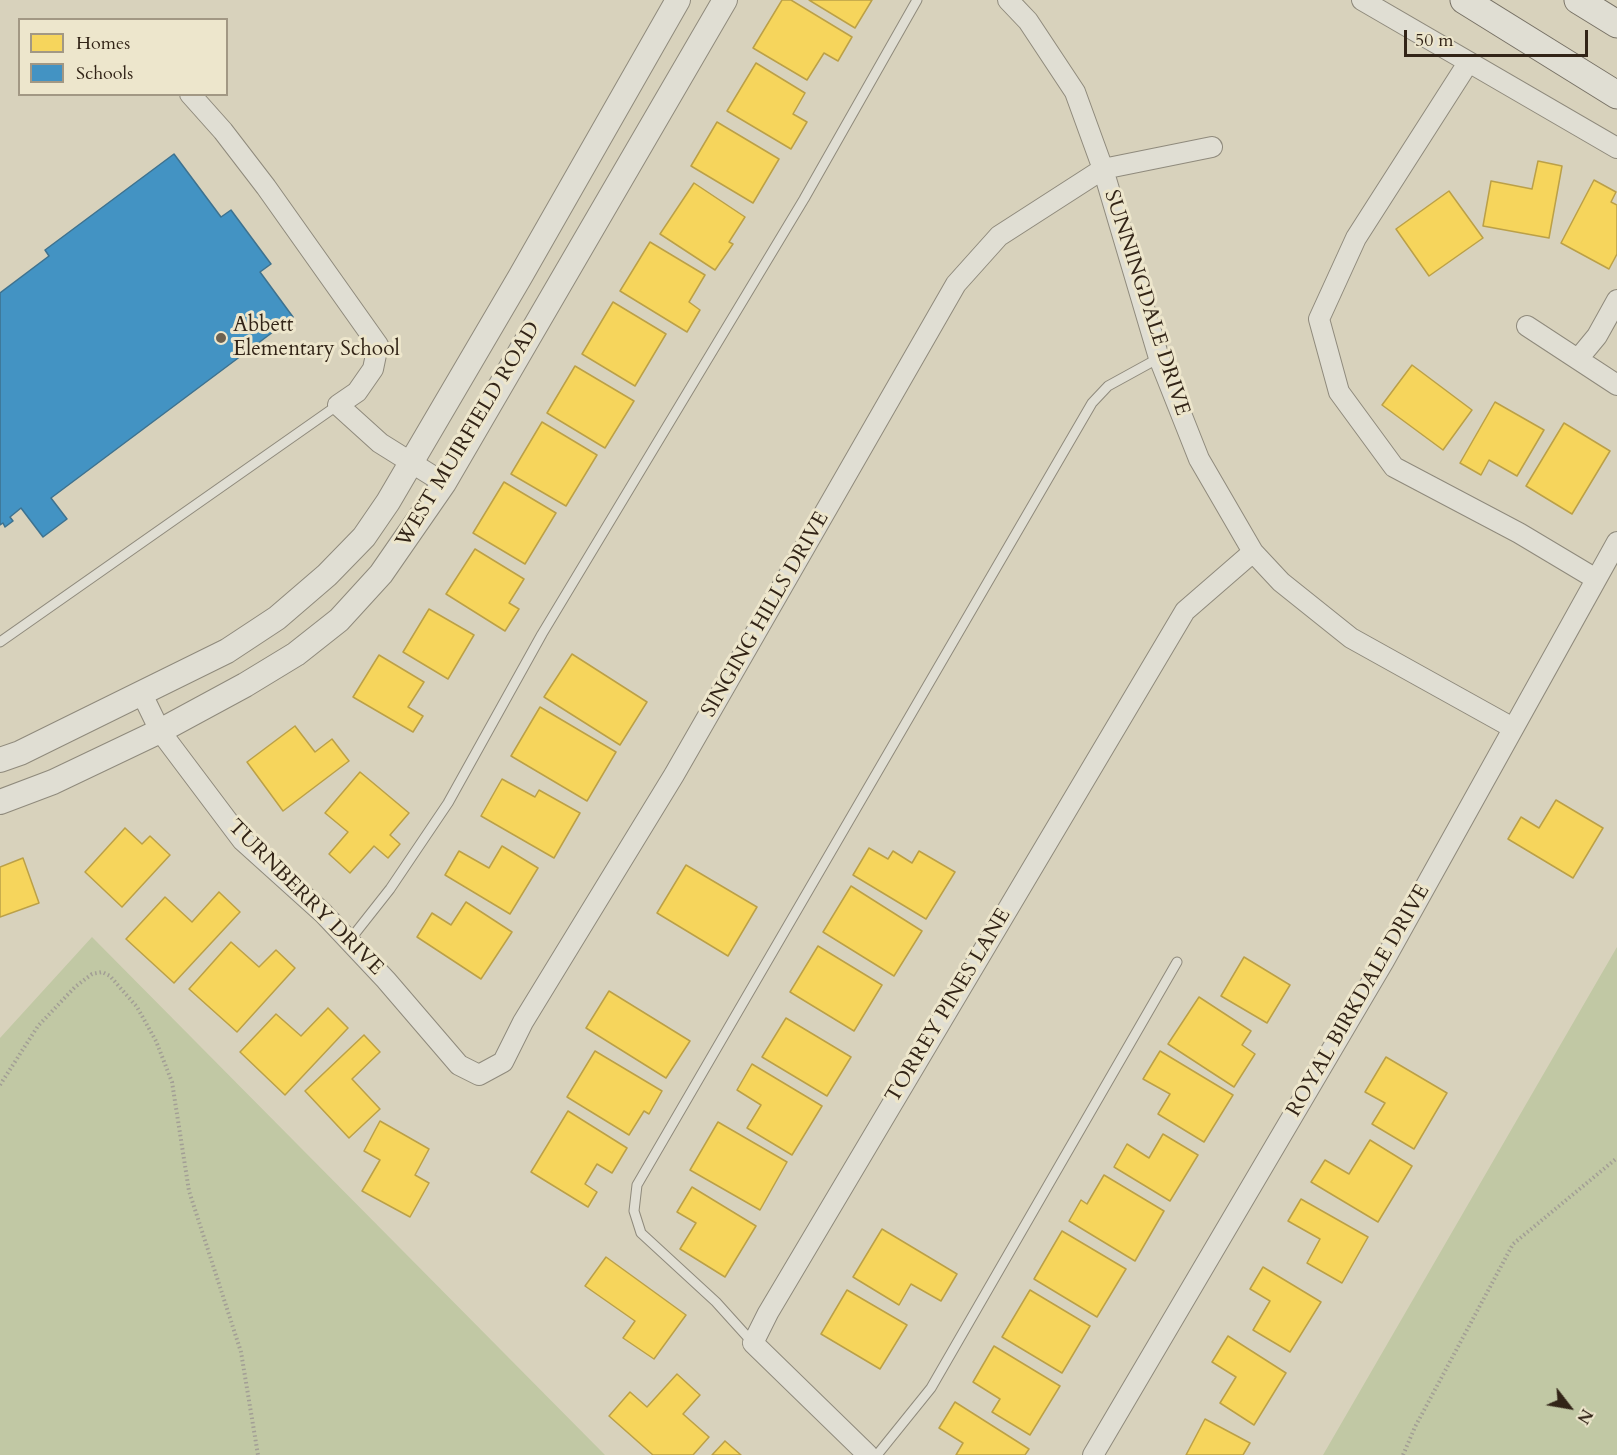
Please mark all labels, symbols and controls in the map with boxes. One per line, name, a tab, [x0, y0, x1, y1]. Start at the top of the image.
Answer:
legend	[18, 18, 228, 96]
scale bar	[1407, 18, 1592, 56]
text: 50 m	[1415, 28, 1454, 53]
text: Homes	[76, 31, 130, 56]
text: Schools	[76, 61, 133, 86]
street label: SUNNINGDALE DRIVE	[1098, 187, 1194, 419]
place label: Abbett Elementary School	[233, 313, 400, 363]
street label: WEST MUIRFIELD ROAD	[392, 318, 546, 552]
marker: Abbett Elementary School	[214, 331, 228, 345]
street label: SINGING HILLS DRIVE	[697, 508, 835, 722]
street label: TURNBERRY DRIVE	[222, 815, 388, 981]
street label: ROYAL BIRKDALE DRIVE	[1282, 880, 1436, 1122]
street label: TORREY PINES LANE	[881, 904, 1017, 1108]
north arrow	[1539, 1377, 1599, 1437]
text: N	[1571, 1405, 1597, 1428]

